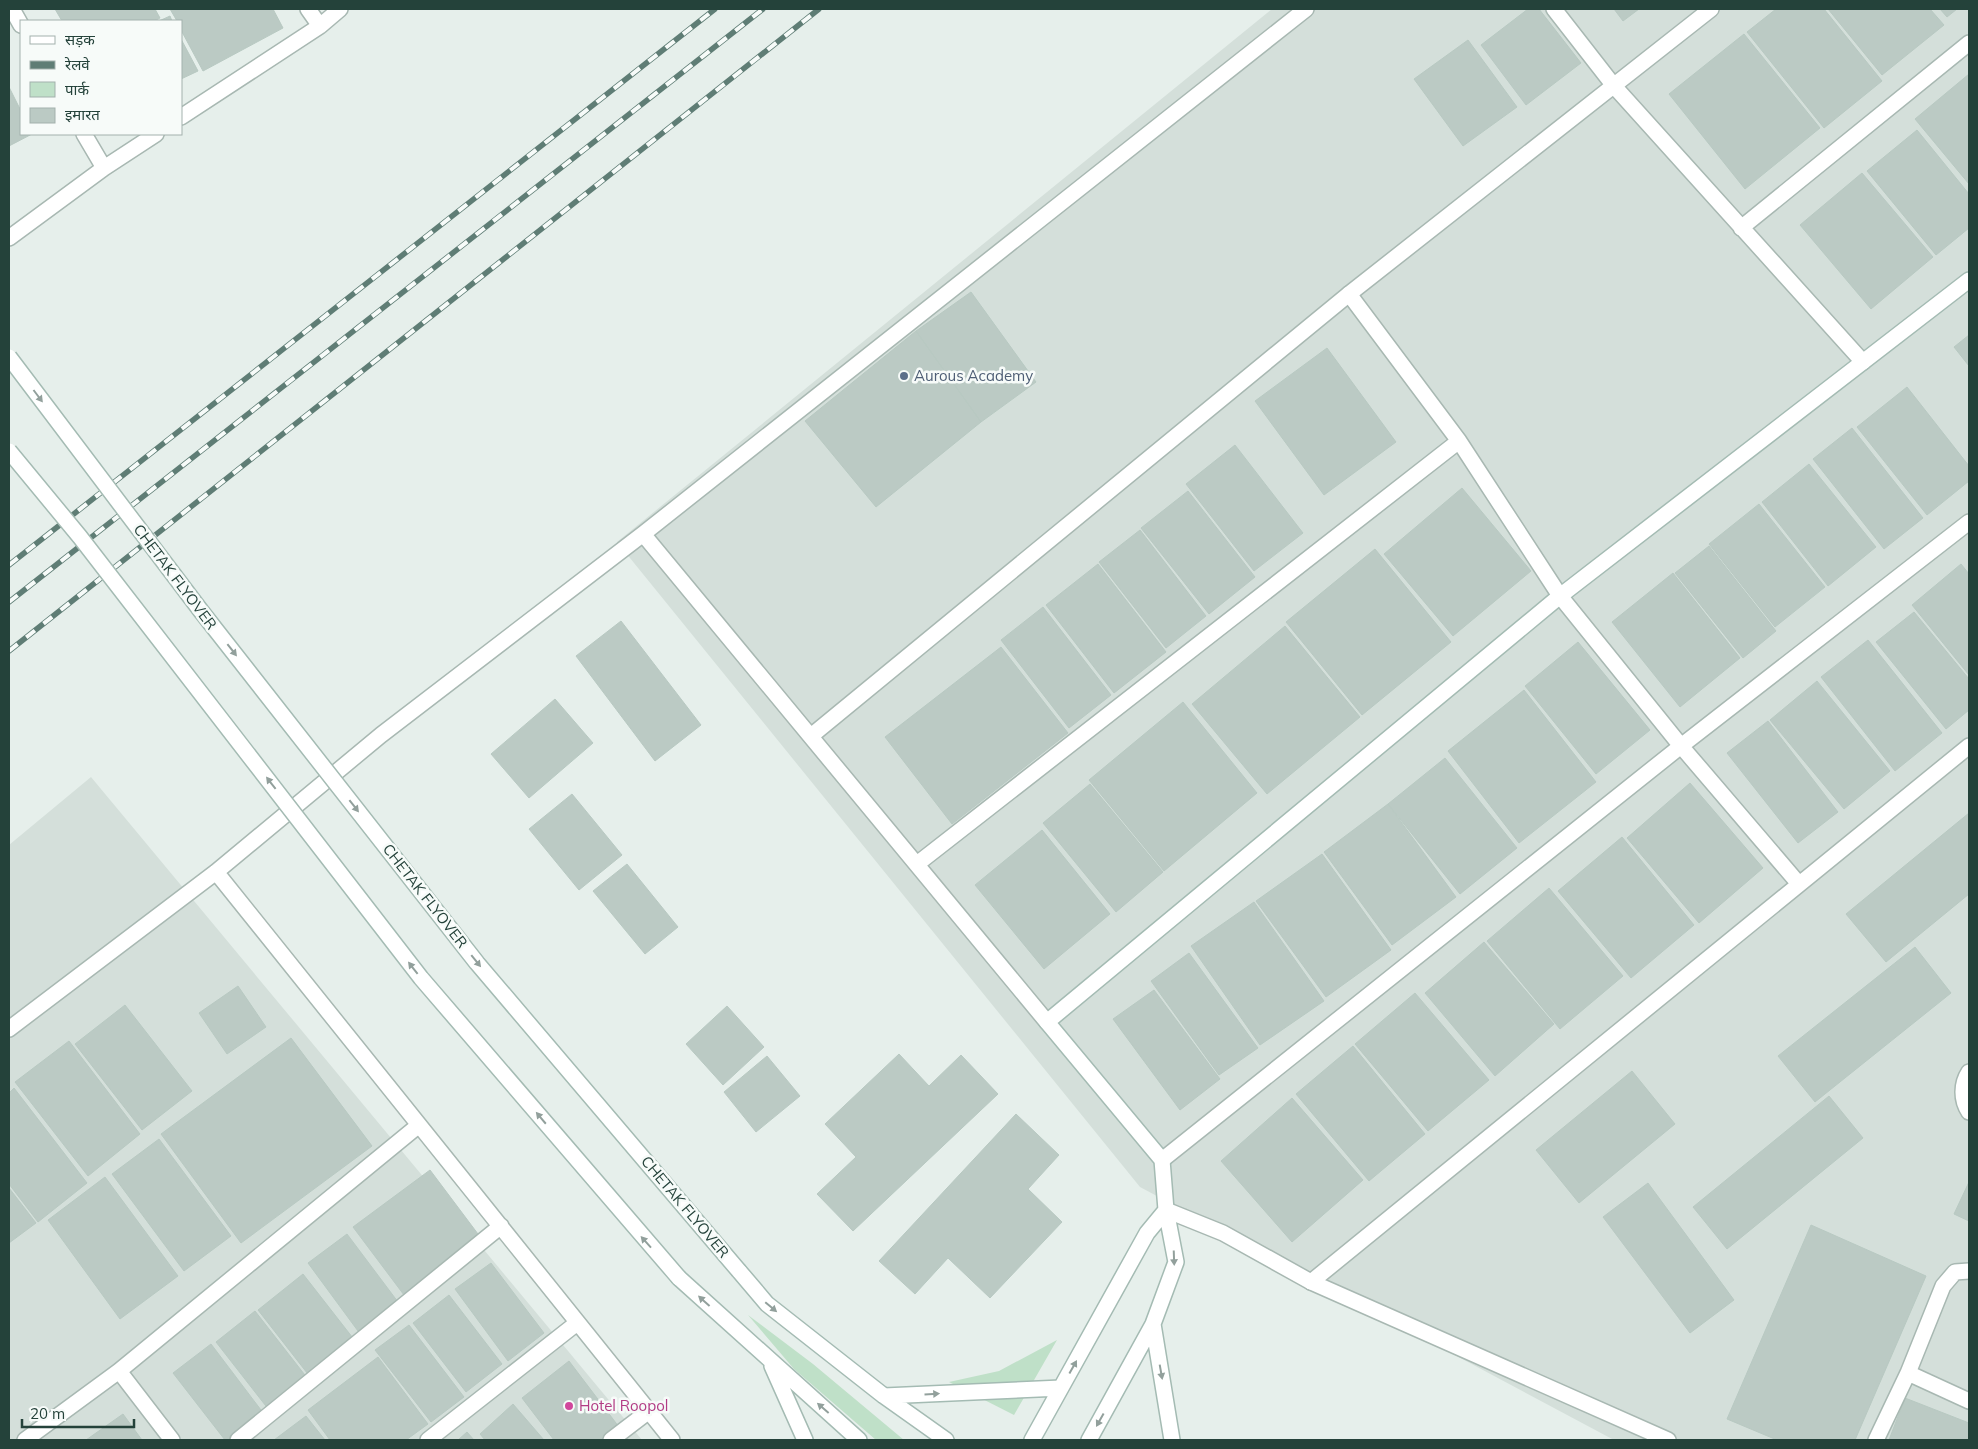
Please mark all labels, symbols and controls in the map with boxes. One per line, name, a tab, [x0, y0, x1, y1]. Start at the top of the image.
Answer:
legend	[20, 20, 182, 135]
text: सड़क	[65, 30, 95, 49]
text: रेलवे	[64, 55, 90, 74]
text: पार्क	[65, 80, 89, 99]
text: इमारत	[65, 105, 100, 124]
place label: Aurous Academy	[914, 366, 1033, 385]
marker: Aurous Academy	[898, 370, 910, 382]
one-way arrow	[33, 389, 43, 403]
street label: CHETAK FLYOVER	[130, 520, 221, 633]
one-way arrow	[226, 644, 237, 657]
one-way arrow	[266, 777, 277, 790]
one-way arrow	[348, 799, 359, 812]
street label: CHETAK FLYOVER	[379, 840, 472, 952]
one-way arrow	[470, 954, 481, 967]
one-way arrow	[408, 961, 418, 975]
one-way arrow	[535, 1112, 546, 1125]
street label: CHETAK FLYOVER	[637, 1152, 733, 1261]
one-way arrow	[640, 1236, 652, 1248]
one-way arrow	[1170, 1251, 1178, 1267]
one-way arrow	[698, 1295, 710, 1307]
one-way arrow	[765, 1301, 777, 1312]
one-way arrow	[1068, 1360, 1077, 1374]
one-way arrow	[1158, 1365, 1166, 1381]
one-way arrow	[925, 1390, 941, 1398]
scale bar	[22, 1396, 135, 1428]
place label: Hotel Roopol	[579, 1396, 668, 1415]
marker: Hotel Roopol	[563, 1400, 575, 1412]
one-way arrow	[817, 1402, 829, 1414]
text: 20 m	[30, 1404, 65, 1423]
one-way arrow	[1096, 1413, 1104, 1428]

